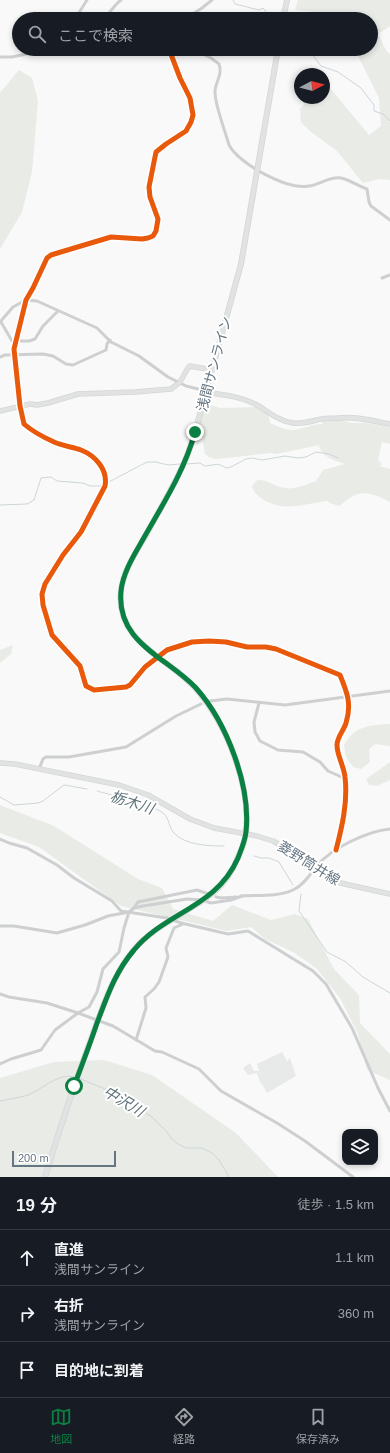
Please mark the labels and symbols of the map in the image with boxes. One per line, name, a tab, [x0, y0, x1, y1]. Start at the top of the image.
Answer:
north arrow	[294, 68, 330, 104]
street label: 浅間サンライン	[194, 315, 234, 413]
route end	[186, 423, 204, 441]
water label: 栃木川	[108, 787, 158, 818]
street label: 菱野筒井線	[275, 838, 343, 888]
route start	[65, 1077, 83, 1095]
water label: 中沢川	[100, 1082, 149, 1121]
scale bar	[12, 1149, 116, 1168]

